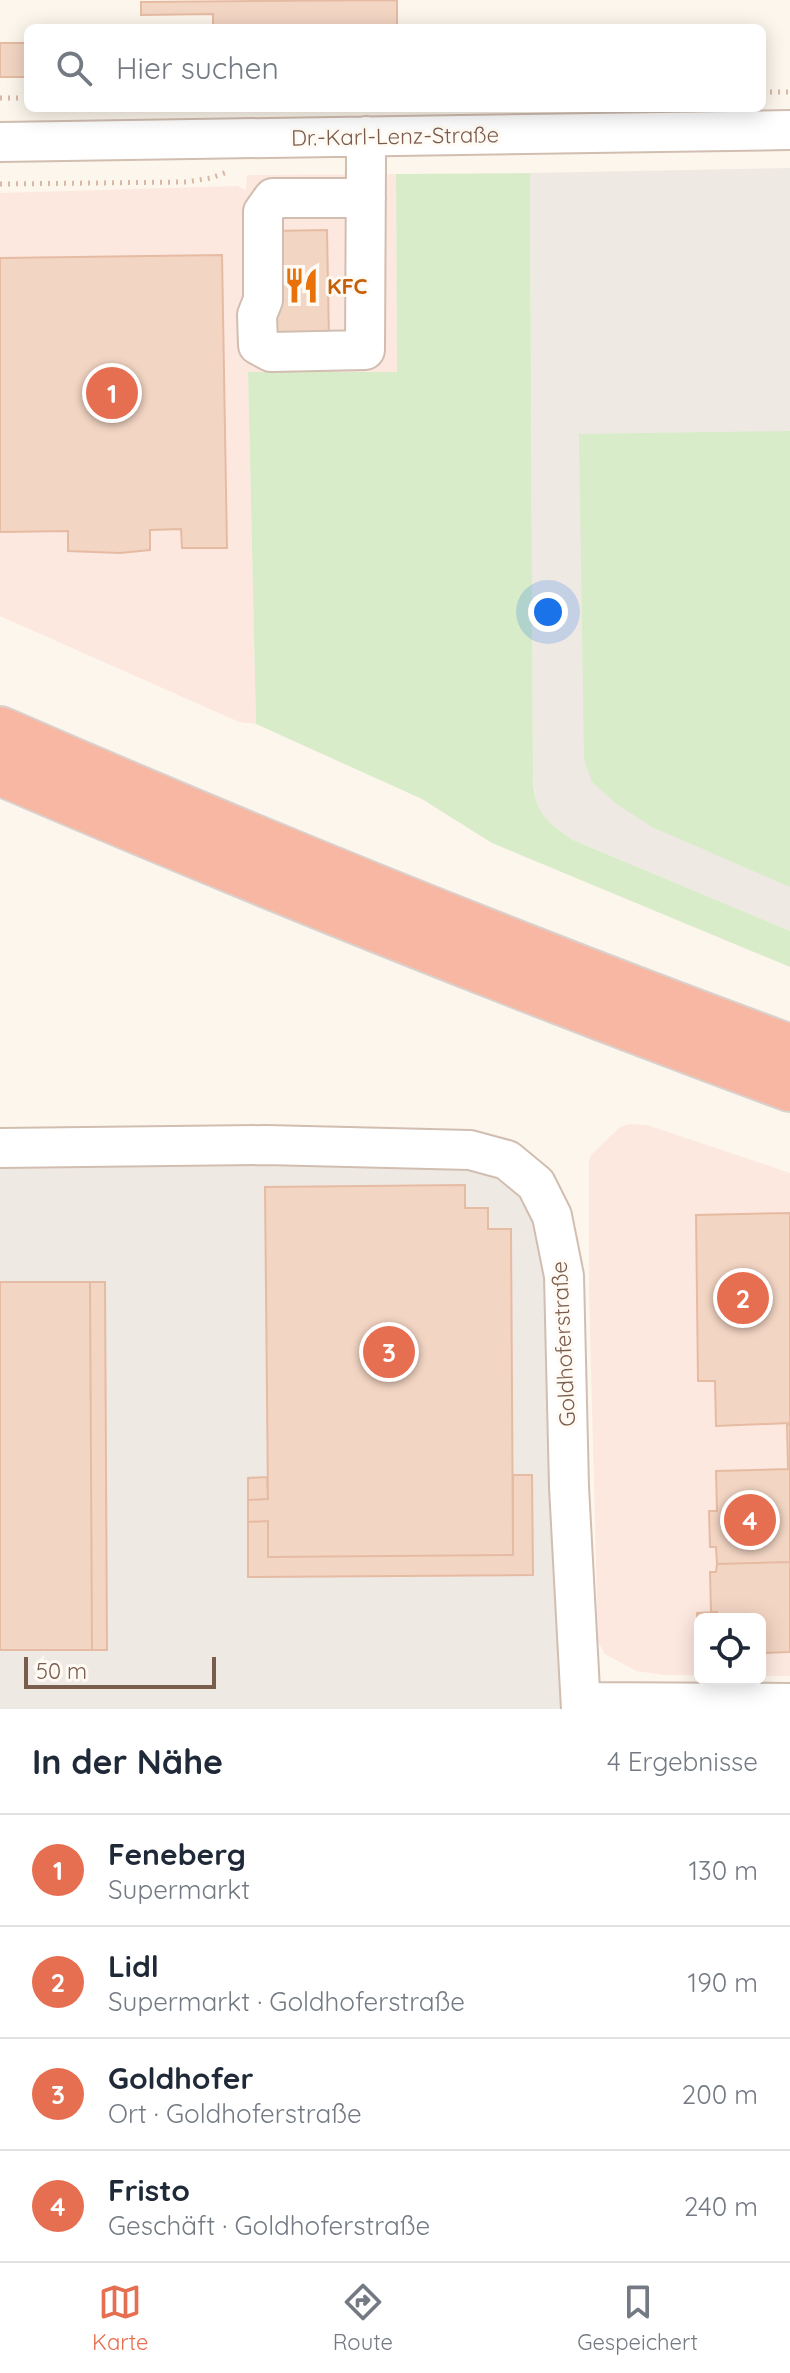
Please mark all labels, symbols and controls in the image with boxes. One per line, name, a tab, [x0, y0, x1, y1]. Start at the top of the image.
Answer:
search box	[24, 24, 766, 112]
icon: search	[52, 46, 96, 90]
text: Hier suchen	[116, 49, 279, 87]
street label: Dr.-Karl-Lenz-Straße	[291, 120, 499, 152]
restaurant icon: KFC	[282, 267, 320, 305]
place label: KFC	[327, 272, 368, 300]
pin: 1	[86, 363, 138, 423]
your location	[528, 592, 568, 632]
street label: Goldhoferstraße	[545, 1261, 581, 1427]
pin: 2	[717, 1268, 769, 1328]
pin: 3	[363, 1322, 415, 1382]
pin: 4	[724, 1490, 776, 1550]
map controls	[694, 1613, 766, 1685]
button: locate	[694, 1613, 766, 1685]
scale bar	[24, 1653, 216, 1689]
text: 50 m	[36, 1657, 87, 1685]
text: In der Nähe	[32, 1740, 223, 1783]
text: 4 Ergebnisse	[607, 1745, 758, 1778]
text: Feneberg	[108, 1835, 246, 1873]
text: 1	[53, 1854, 63, 1887]
text: 130 m	[688, 1854, 758, 1887]
text: Supermarkt	[108, 1873, 250, 1906]
text: Lidl	[108, 1947, 159, 1985]
text: 2	[51, 1966, 65, 1999]
text: 190 m	[688, 1966, 758, 1999]
text: Supermarkt · Goldhoferstraße	[108, 1985, 465, 2018]
text: Goldhofer	[108, 2059, 253, 2097]
text: 3	[51, 2078, 65, 2111]
text: 200 m	[682, 2078, 758, 2111]
text: Ort · Goldhoferstraße	[108, 2097, 362, 2130]
text: Fristo	[108, 2171, 190, 2209]
text: 4	[50, 2190, 66, 2223]
text: 240 m	[684, 2190, 758, 2223]
text: Geschäft · Goldhoferstraße	[108, 2209, 430, 2242]
tab: Karte	[92, 2280, 149, 2356]
tab: Route	[333, 2280, 393, 2356]
tab: Gespeichert	[577, 2280, 698, 2356]

